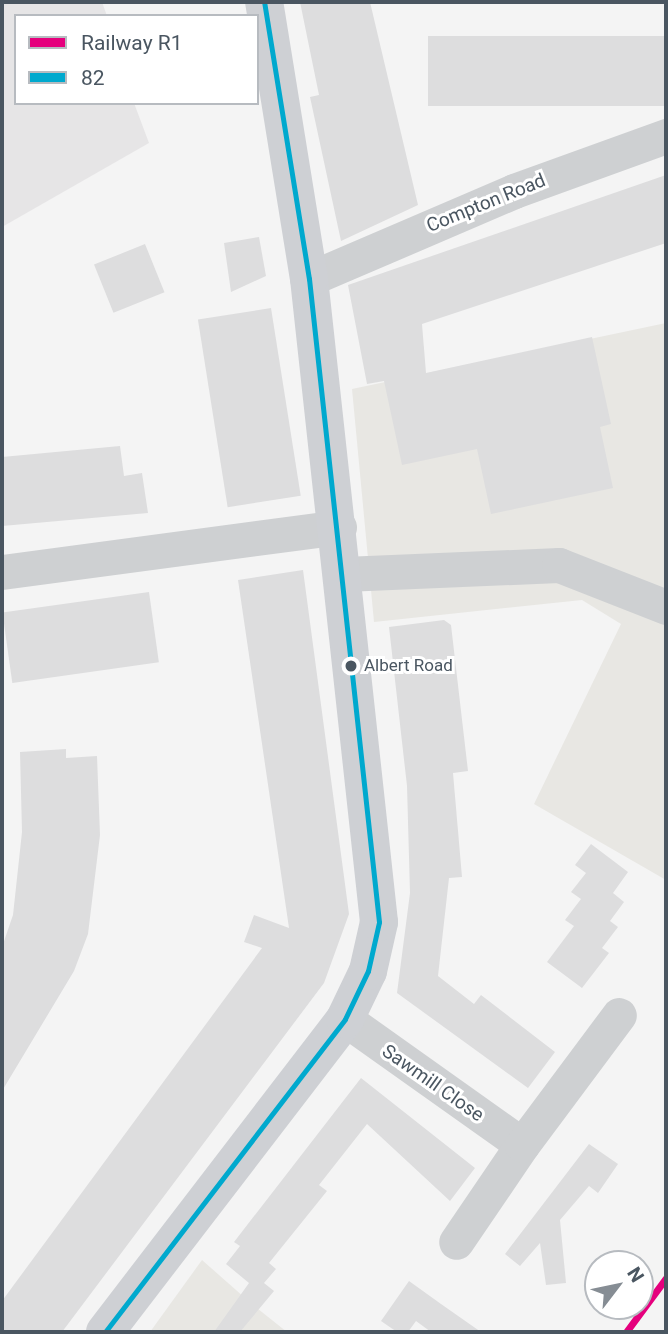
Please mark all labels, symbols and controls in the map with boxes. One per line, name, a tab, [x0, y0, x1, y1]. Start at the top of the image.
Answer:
legend	[14, 14, 259, 105]
text: Railway R1	[81, 31, 183, 55]
text: 82	[81, 66, 105, 90]
street label: Compton Road	[423, 169, 549, 237]
place label: Albert Road	[364, 656, 453, 676]
marker: Albert Road	[344, 659, 358, 673]
street label: Sawmill Close	[378, 1040, 488, 1126]
north arrow	[584, 1250, 654, 1320]
text: N	[622, 1263, 649, 1286]

